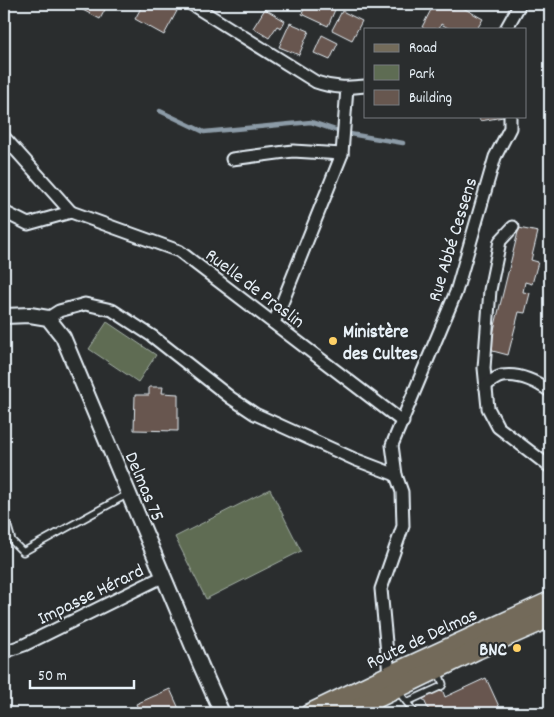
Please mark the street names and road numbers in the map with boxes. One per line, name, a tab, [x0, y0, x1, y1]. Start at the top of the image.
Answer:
street label: Rue Abbé Cessens	[423, 175, 486, 305]
street label: Ruelle de Praslin	[198, 243, 309, 336]
street label: Delmas 75	[116, 448, 169, 526]
street label: Impasse Hérard	[34, 559, 149, 634]
street label: Route de Delmas	[362, 603, 483, 678]

